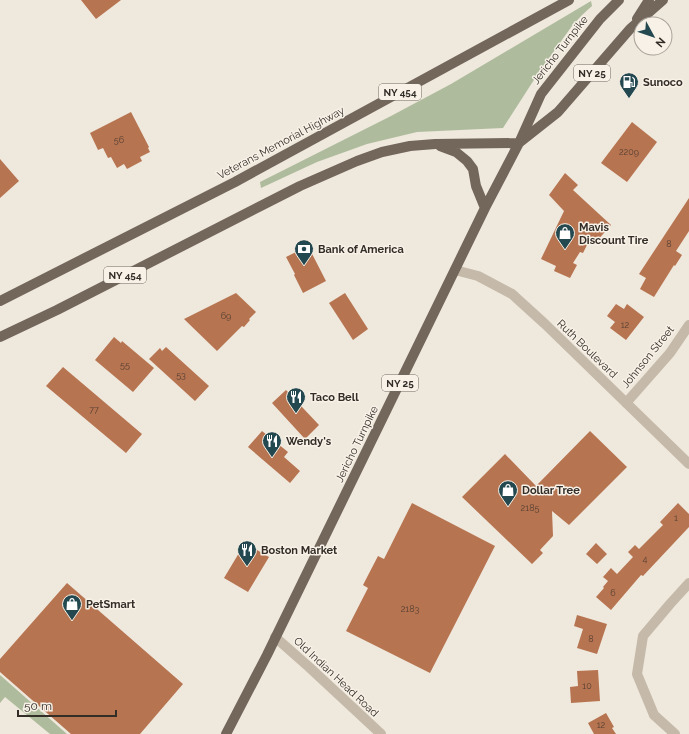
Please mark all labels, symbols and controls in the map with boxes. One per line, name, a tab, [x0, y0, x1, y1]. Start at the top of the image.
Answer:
street label: Jericho Turnpike	[529, 13, 591, 87]
north arrow	[633, 16, 673, 56]
text: N	[653, 35, 668, 50]
road number: NY 25	[574, 65, 610, 81]
fuel station icon: Sunoco	[618, 71, 640, 99]
place label: Sunoco	[643, 76, 683, 89]
road number: NY 454	[379, 84, 421, 100]
street label: Veterans Memorial Highway	[215, 104, 347, 182]
house number: 56	[114, 135, 125, 145]
house number: 2209	[619, 147, 639, 157]
place label: Mavis Discount Tire	[579, 221, 649, 247]
shop icon: Mavis Discount Tire	[554, 222, 576, 250]
bank icon: Bank of America	[293, 238, 315, 266]
house number: 8	[666, 239, 672, 249]
place label: Bank of America	[318, 243, 404, 256]
road number: NY 454	[104, 267, 146, 283]
house number: 69	[221, 311, 231, 321]
street label: Ruth Boulevard	[554, 317, 620, 381]
house number: 12	[621, 320, 630, 330]
street label: Johnson Street	[619, 323, 677, 391]
house number: 55	[120, 360, 130, 370]
house number: 53	[176, 370, 186, 380]
road number: NY 25	[382, 375, 418, 391]
restaurant icon: Taco Bell	[285, 386, 307, 414]
place label: Taco Bell	[310, 391, 359, 404]
street label: Jericho Turnpike	[333, 403, 381, 484]
house number: 77	[89, 405, 99, 415]
restaurant icon: Wendy's	[261, 430, 283, 458]
place label: Wendy's	[286, 435, 332, 448]
shop icon: Dollar Tree	[497, 479, 519, 507]
place label: Dollar Tree	[522, 484, 580, 497]
house number: 2185	[521, 503, 539, 513]
house number: 1	[674, 513, 678, 523]
restaurant icon: Boston Market	[236, 539, 258, 567]
place label: Boston Market	[261, 544, 338, 557]
house number: 4	[643, 554, 648, 564]
house number: 6	[610, 588, 616, 598]
shop icon: PetSmart	[61, 593, 83, 621]
place label: PetSmart	[86, 598, 136, 611]
house number: 2183	[401, 604, 420, 614]
street label: Old Indian Head Road	[291, 634, 381, 720]
house number: 8	[588, 634, 594, 644]
house number: 10	[582, 681, 592, 691]
scale bar	[18, 692, 116, 718]
text: 50 m	[24, 699, 52, 713]
house number: 12	[597, 720, 606, 730]

